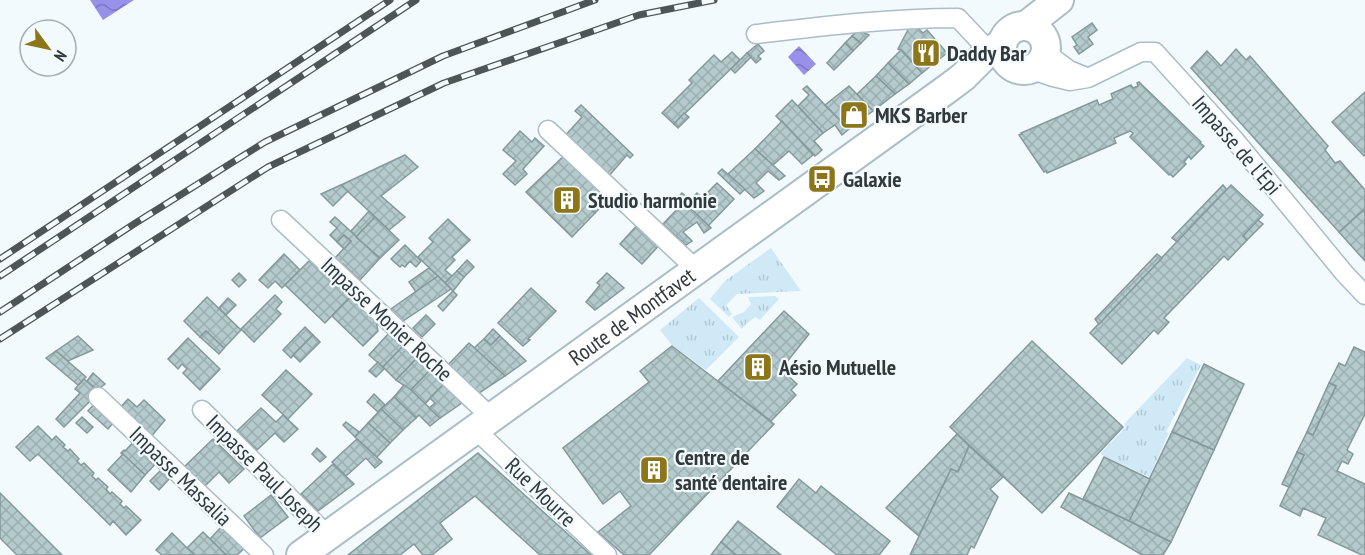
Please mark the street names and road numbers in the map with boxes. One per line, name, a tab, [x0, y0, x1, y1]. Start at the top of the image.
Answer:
street label: Impasse de l'Epi	[1186, 90, 1288, 200]
street label: Impasse Monier Roche	[315, 251, 459, 387]
street label: Route de Montfavet	[563, 261, 701, 371]
street label: Impasse Paul Joseph	[200, 408, 330, 538]
street label: Impasse Massalia	[124, 420, 238, 532]
street label: Rue Mourre	[500, 451, 582, 533]

